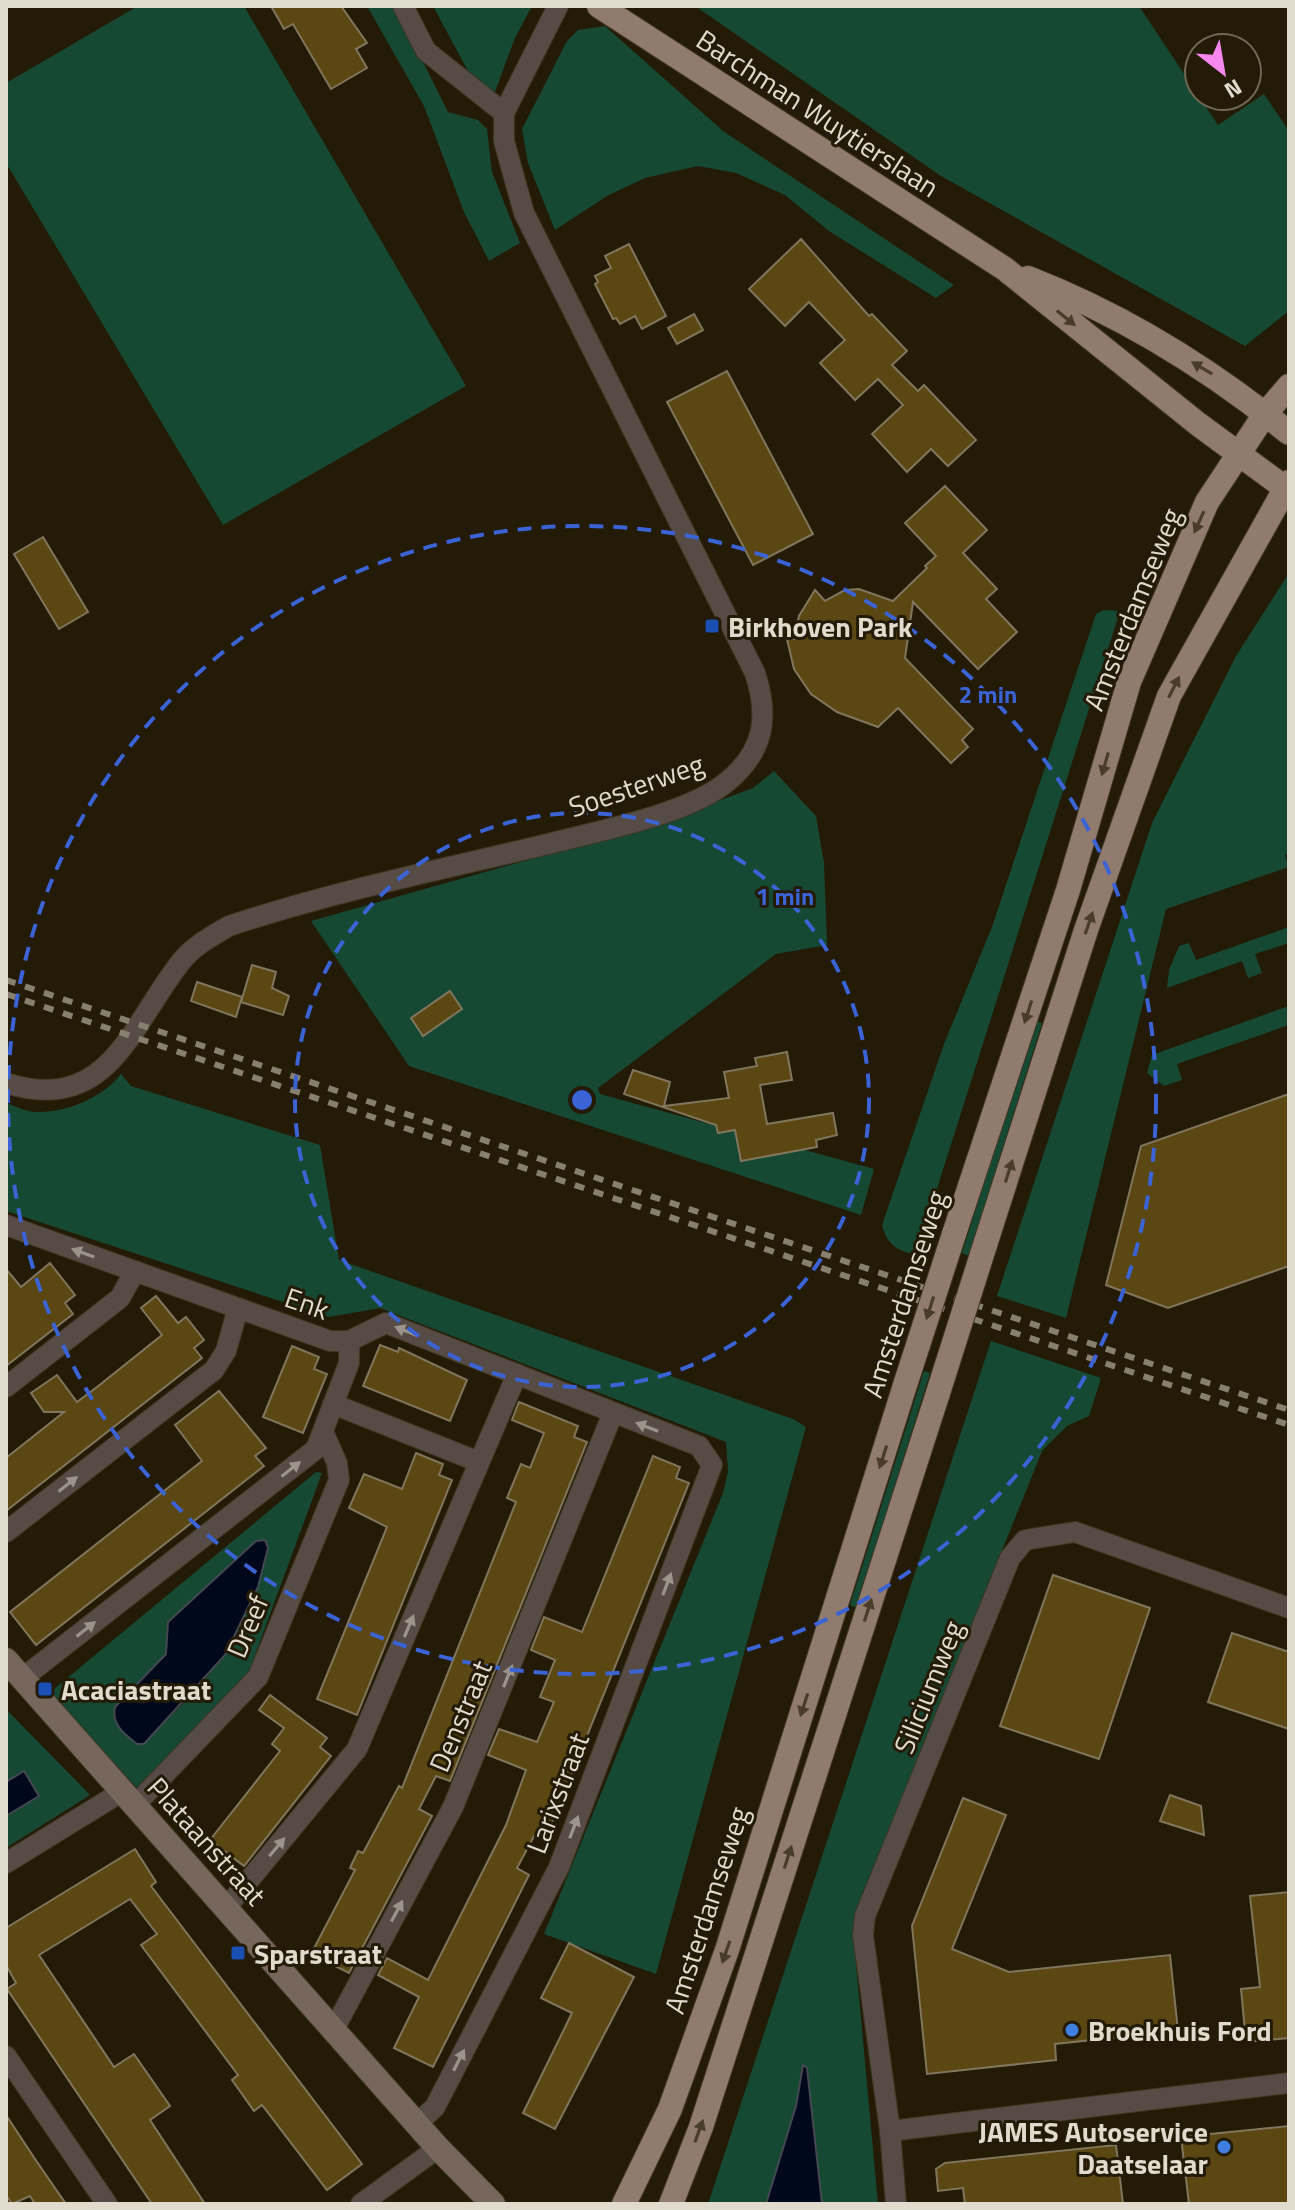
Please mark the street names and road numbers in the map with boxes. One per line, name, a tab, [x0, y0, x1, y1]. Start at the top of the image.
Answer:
street label: Barchman Wuytierslaan	[688, 18, 948, 208]
street label: Amsterdamseweg	[1072, 501, 1192, 717]
street label: Soesterweg	[563, 742, 709, 828]
street label: Amsterdamseweg	[850, 1185, 958, 1403]
street label: Enk	[279, 1276, 335, 1330]
street label: Dreef	[215, 1587, 280, 1664]
street label: Siliciumweg	[882, 1614, 974, 1760]
street label: Denstraat	[417, 1653, 503, 1779]
street label: Larixstraat	[514, 1726, 600, 1860]
street label: Plataanstraat	[137, 1767, 277, 1915]
street label: Amsterdamseweg	[652, 1801, 760, 2019]

